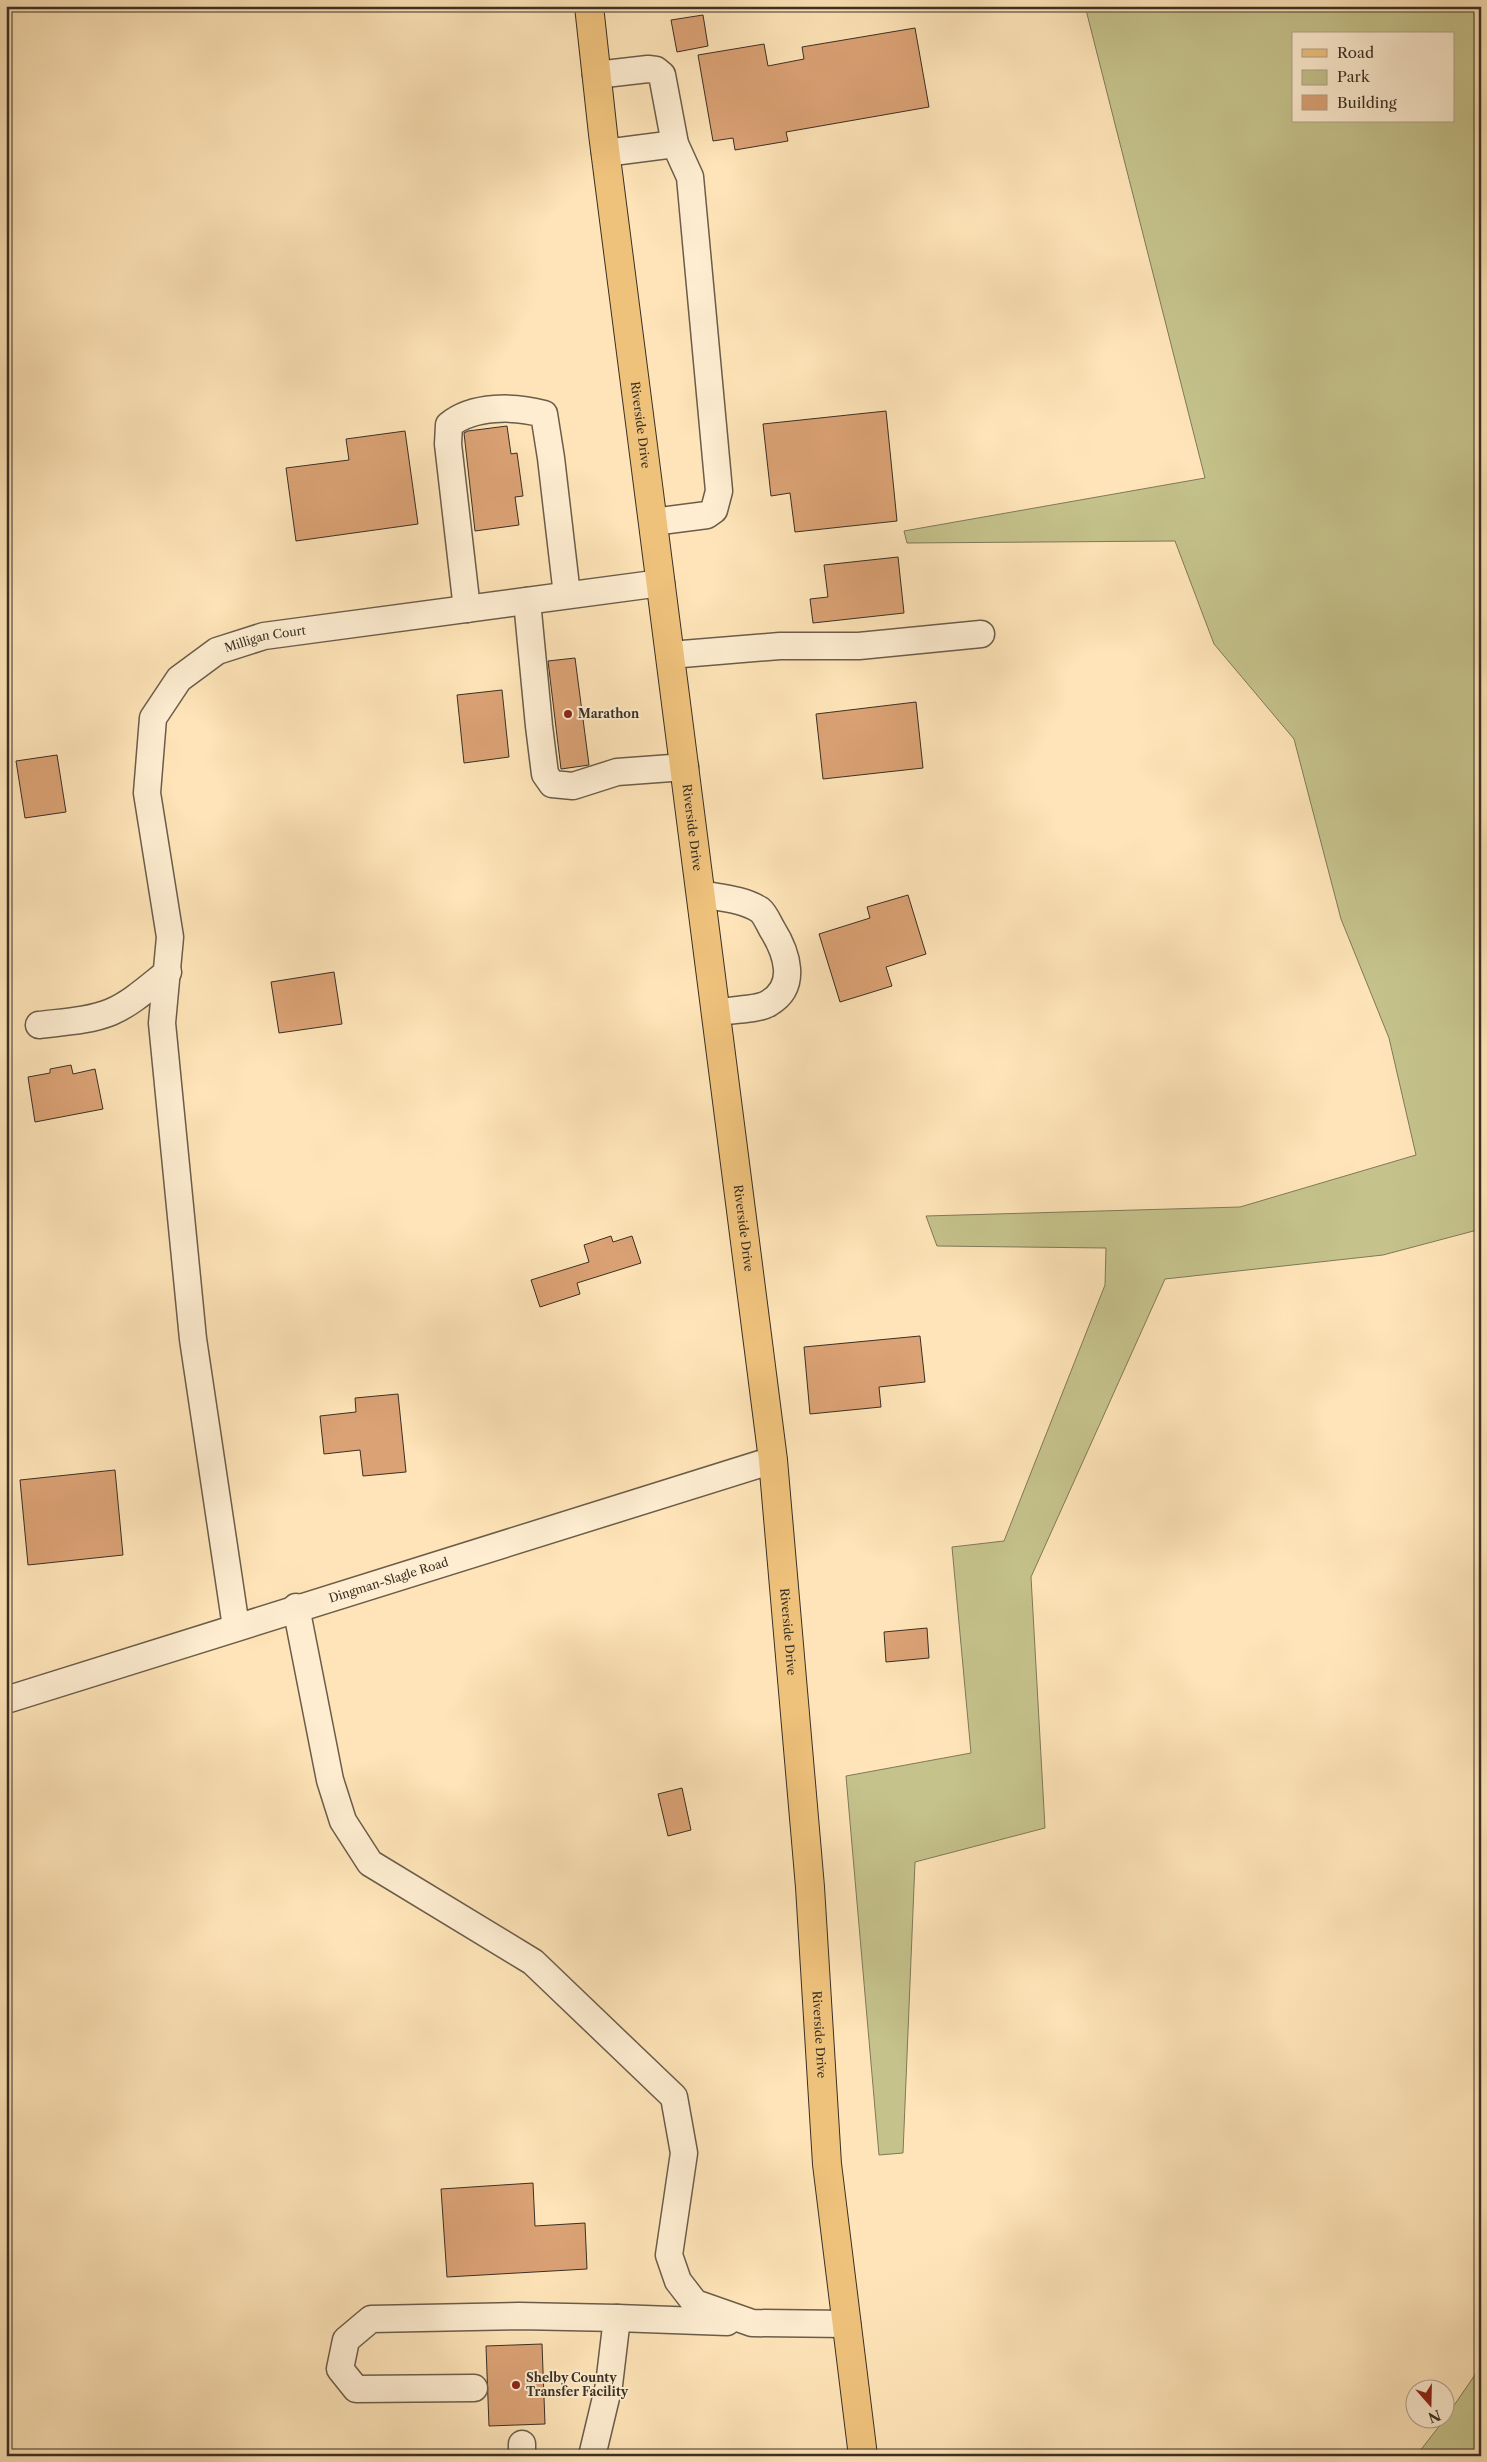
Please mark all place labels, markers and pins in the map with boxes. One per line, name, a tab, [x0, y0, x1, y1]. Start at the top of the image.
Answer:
place label: Marathon	[578, 706, 640, 721]
marker: Marathon	[562, 708, 574, 720]
place label: Shelby County Transfer Facility	[526, 2370, 629, 2399]
marker: Shelby County Transfer Facility	[510, 2379, 522, 2391]

